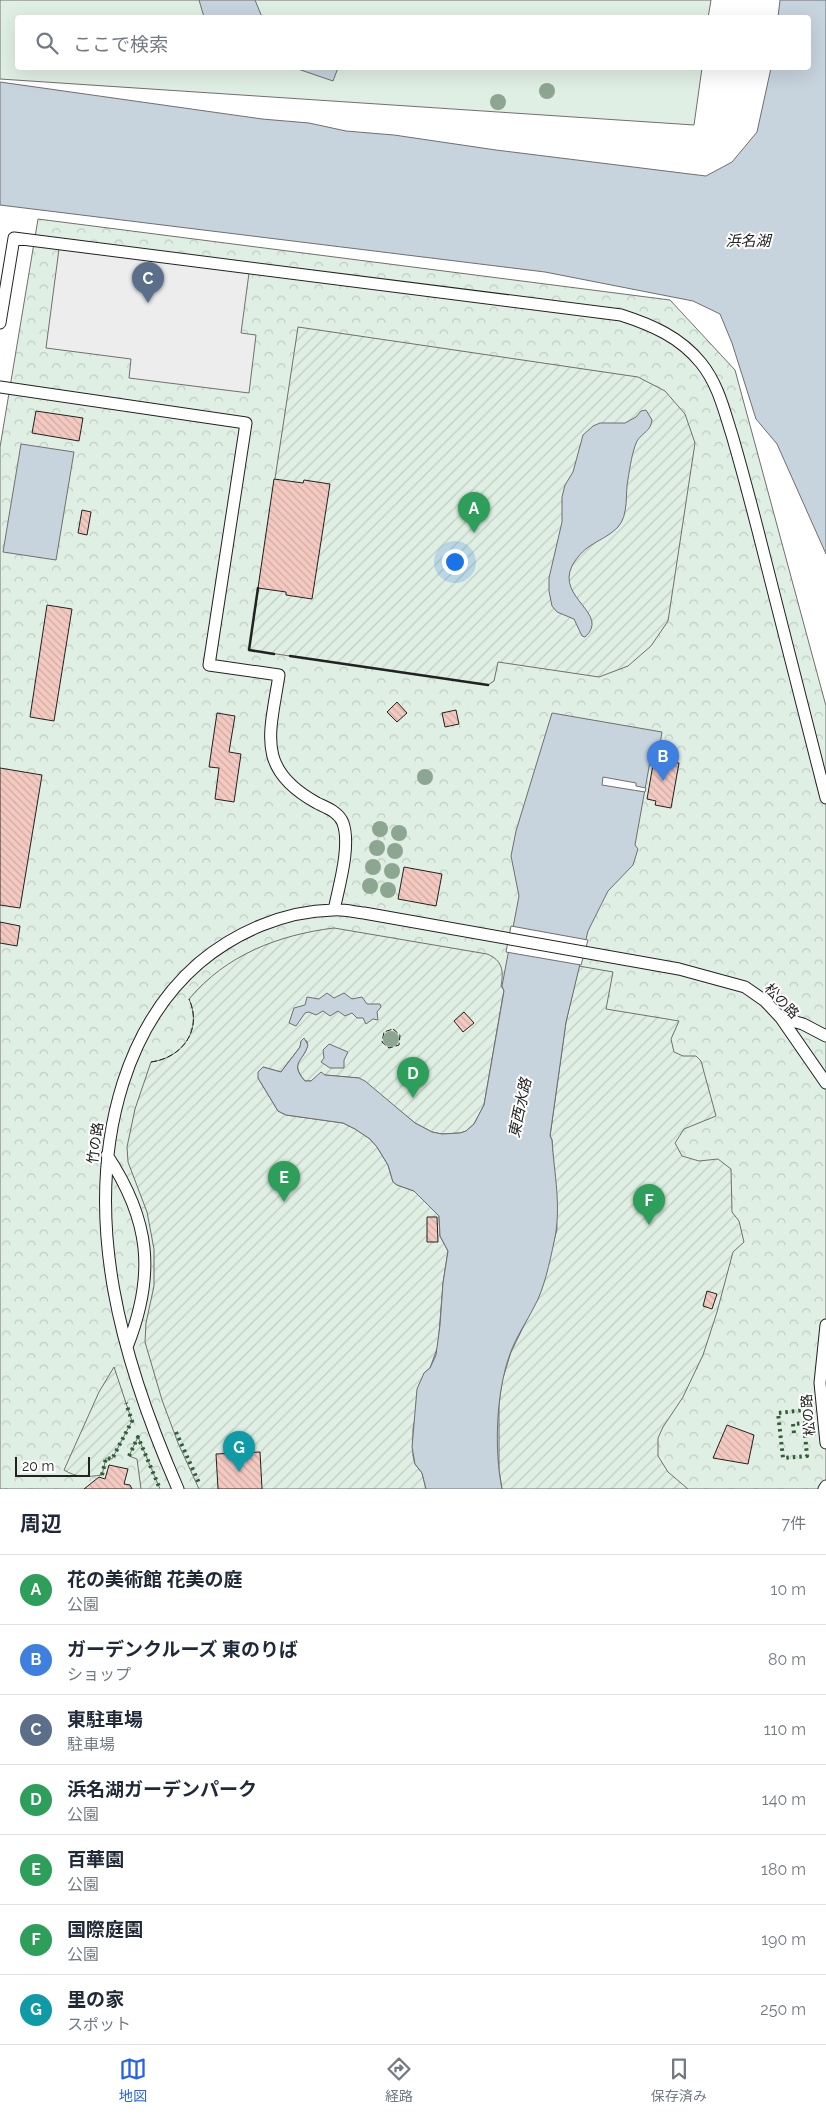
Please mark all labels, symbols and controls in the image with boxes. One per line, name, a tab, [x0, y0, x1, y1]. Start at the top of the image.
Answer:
search box	[15, 15, 811, 70]
icon: search	[33, 29, 61, 57]
text: ここで検索	[73, 33, 168, 55]
water label: 浜名湖	[725, 232, 772, 250]
pin: C	[132, 262, 164, 303]
pin: A	[458, 492, 490, 533]
your location	[442, 549, 468, 575]
pin: B	[647, 740, 679, 781]
street label: 松の路	[762, 980, 802, 1022]
pin: D	[397, 1057, 429, 1098]
water label: 東西水路	[505, 1075, 535, 1139]
street label: 竹の路	[84, 1121, 106, 1165]
pin: E	[268, 1161, 300, 1202]
pin: F	[633, 1184, 665, 1225]
street label: 松の路	[798, 1393, 818, 1437]
pin: G	[223, 1431, 255, 1472]
scale bar	[15, 1454, 90, 1477]
text: 20 m	[22, 1458, 54, 1474]
text: 周辺	[20, 1511, 62, 1536]
text: 7件	[781, 1514, 806, 1533]
text: 花の美術館 花美の庭	[67, 1568, 243, 1590]
text: A	[31, 1580, 41, 1599]
text: 10 m	[771, 1580, 806, 1599]
text: 公園	[67, 1595, 99, 1614]
text: ガーデンクルーズ 東のりば	[67, 1638, 298, 1660]
text: B	[31, 1650, 41, 1669]
text: 80 m	[768, 1650, 806, 1669]
text: ショップ	[67, 1665, 131, 1684]
text: 東駐車場	[67, 1708, 143, 1730]
text: C	[31, 1720, 41, 1739]
text: 110 m	[764, 1720, 806, 1739]
text: 駐車場	[67, 1735, 115, 1754]
text: 浜名湖ガーデンパーク	[67, 1778, 257, 1800]
text: D	[30, 1790, 42, 1809]
text: 140 m	[762, 1790, 806, 1809]
text: 公園	[67, 1805, 99, 1824]
text: 百華園	[67, 1848, 124, 1870]
text: E	[31, 1860, 41, 1879]
text: 180 m	[761, 1860, 806, 1879]
text: 公園	[67, 1875, 99, 1894]
text: 国際庭園	[67, 1918, 143, 1940]
text: F	[31, 1930, 41, 1949]
text: 190 m	[761, 1930, 806, 1949]
text: 公園	[67, 1945, 99, 1964]
text: 里の家	[67, 1988, 124, 2010]
text: G	[30, 2000, 42, 2019]
text: 250 m	[760, 2000, 806, 2019]
text: スポット	[67, 2015, 131, 2034]
tab: 地図	[119, 2055, 147, 2105]
tab: 経路	[385, 2055, 413, 2105]
tab: 保存済み	[651, 2055, 707, 2105]

